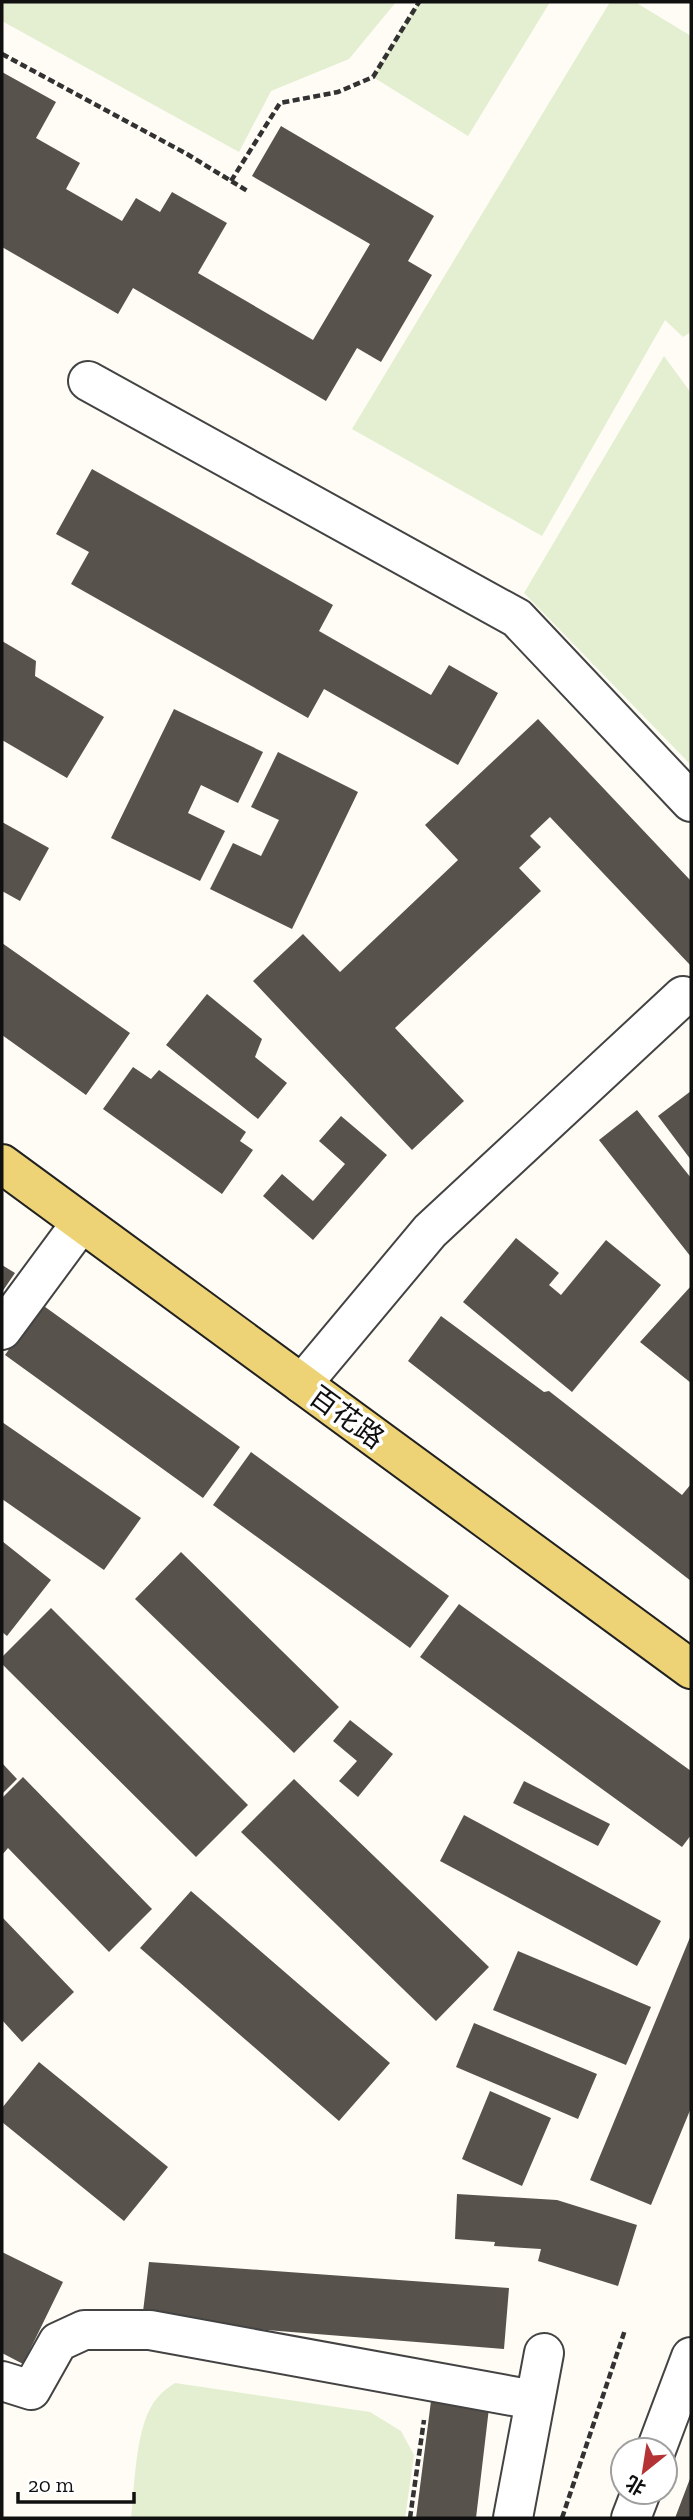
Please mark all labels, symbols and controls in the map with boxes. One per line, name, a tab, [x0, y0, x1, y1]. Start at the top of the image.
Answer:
street label: 百花路	[303, 1379, 390, 1455]
north arrow	[609, 2436, 679, 2506]
scale bar	[18, 2460, 133, 2504]
text: 北	[622, 2471, 650, 2500]
text: 20 m	[28, 2472, 74, 2497]

